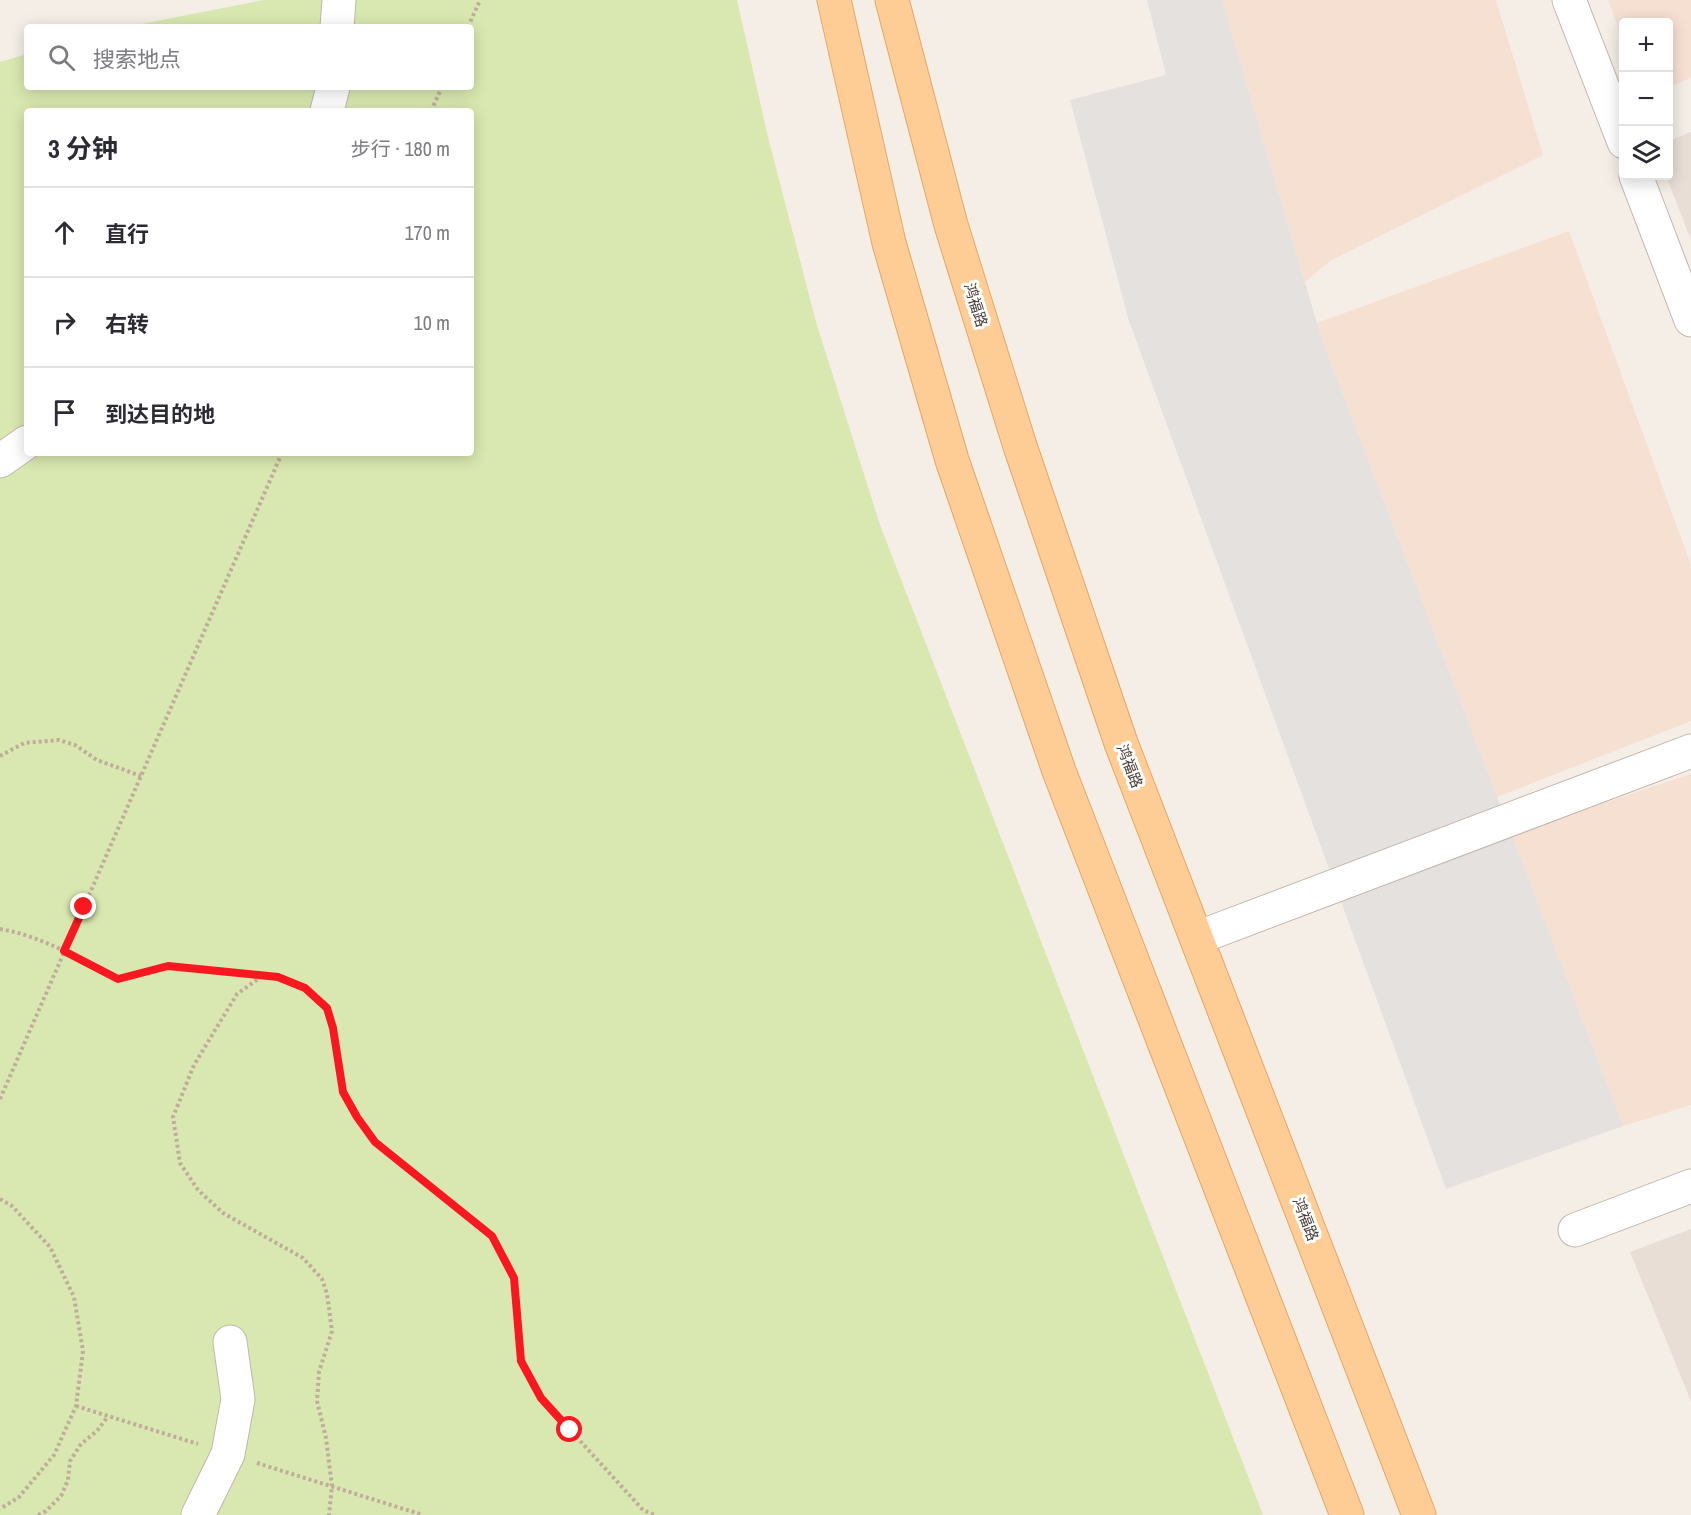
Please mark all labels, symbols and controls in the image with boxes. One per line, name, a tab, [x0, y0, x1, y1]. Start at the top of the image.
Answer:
map controls	[1619, 18, 1673, 180]
button: +	[1619, 18, 1673, 72]
search box	[24, 24, 474, 90]
icon: search	[45, 41, 78, 74]
text: 搜索地点	[93, 44, 181, 74]
button: −	[1619, 72, 1673, 126]
button: layers	[1619, 126, 1673, 180]
text: 3 分钟	[48, 131, 118, 166]
text: 步行 · 180 m	[351, 135, 450, 162]
icon: ahead	[48, 216, 81, 249]
text: 直行	[105, 219, 149, 249]
text: 170 m	[404, 219, 450, 246]
street label: 鸿福路	[959, 280, 993, 330]
icon: right	[48, 306, 81, 339]
text: 右转	[105, 309, 149, 339]
text: 10 m	[414, 309, 450, 336]
icon: arrive	[48, 396, 81, 429]
text: 到达目的地	[105, 399, 215, 429]
street label: 鸿福路	[1112, 741, 1148, 791]
route end	[70, 893, 96, 919]
street label: 鸿福路	[1288, 1194, 1324, 1244]
route start	[556, 1416, 582, 1442]

